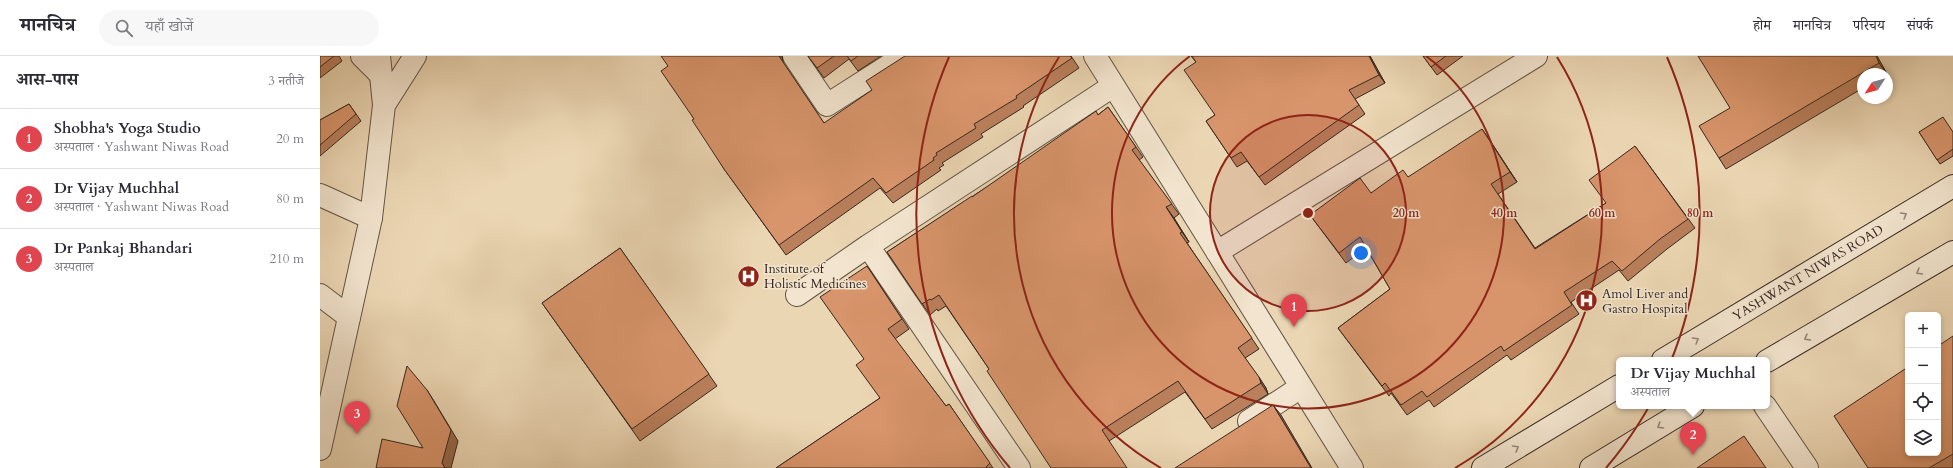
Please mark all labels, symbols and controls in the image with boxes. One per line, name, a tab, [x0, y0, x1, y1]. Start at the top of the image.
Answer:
search box	[99, 10, 379, 46]
text: मानचित्र	[20, 12, 75, 38]
text: यहाँ खोजें	[145, 16, 193, 36]
text: होम	[1753, 16, 1771, 35]
text: मानचित्र	[1793, 16, 1831, 35]
text: परिचय	[1853, 16, 1885, 35]
text: संपर्क	[1907, 16, 1933, 35]
icon: search	[113, 17, 135, 39]
text: आस-पास	[16, 68, 78, 91]
north arrow	[1857, 68, 1893, 104]
text: 3 नतीजे	[268, 72, 304, 90]
text: Shobha's Yoga Studio	[54, 118, 201, 138]
text: 1	[26, 130, 32, 148]
text: 20 m	[276, 130, 304, 148]
text: अस्पताल · Yashwant Niwas Road	[54, 138, 229, 156]
text: Dr Vijay Muchhal	[54, 178, 179, 198]
text: 2	[26, 190, 32, 208]
text: 80 m	[276, 190, 304, 208]
text: अस्पताल · Yashwant Niwas Road	[54, 198, 229, 216]
text: 20 m	[1393, 205, 1420, 221]
text: 40 m	[1491, 205, 1518, 221]
text: 60 m	[1589, 205, 1616, 221]
text: 80 m	[1687, 205, 1714, 221]
centre of rings	[1301, 206, 1315, 220]
one-way arrow	[1900, 213, 1907, 220]
street label: YASHWANT NIWAS ROAD	[1729, 221, 1887, 325]
text: Dr Pankaj Bhandari	[54, 238, 192, 258]
your location	[1351, 243, 1371, 263]
text: 3	[26, 250, 32, 268]
text: 210 m	[270, 250, 304, 268]
text: अस्पताल	[54, 258, 94, 276]
place label: Institute of Holistic Medicines	[764, 260, 866, 293]
hospital icon: Institute of Holistic Medicines	[736, 263, 762, 289]
one-way arrow	[1916, 267, 1923, 274]
place label: Amol Liver and Gastro Hospital	[1602, 285, 1688, 318]
hospital icon: Amol Liver and Gastro Hospital	[1574, 288, 1600, 314]
pin: 1	[1281, 294, 1307, 327]
map controls	[1905, 312, 1941, 456]
button: +	[1905, 312, 1941, 348]
one-way arrow	[1804, 333, 1811, 340]
one-way arrow	[1692, 337, 1699, 345]
button: −	[1905, 348, 1941, 384]
popup	[1616, 357, 1770, 409]
text: Dr Vijay Muchhal	[1630, 363, 1756, 383]
text: अस्पताल	[1630, 383, 1670, 401]
button: locate	[1905, 384, 1941, 420]
pin: 3	[344, 401, 370, 434]
button: layers	[1905, 420, 1941, 456]
one-way arrow	[1657, 422, 1664, 429]
pin: 2	[1680, 422, 1706, 455]
one-way arrow	[1512, 445, 1519, 453]

